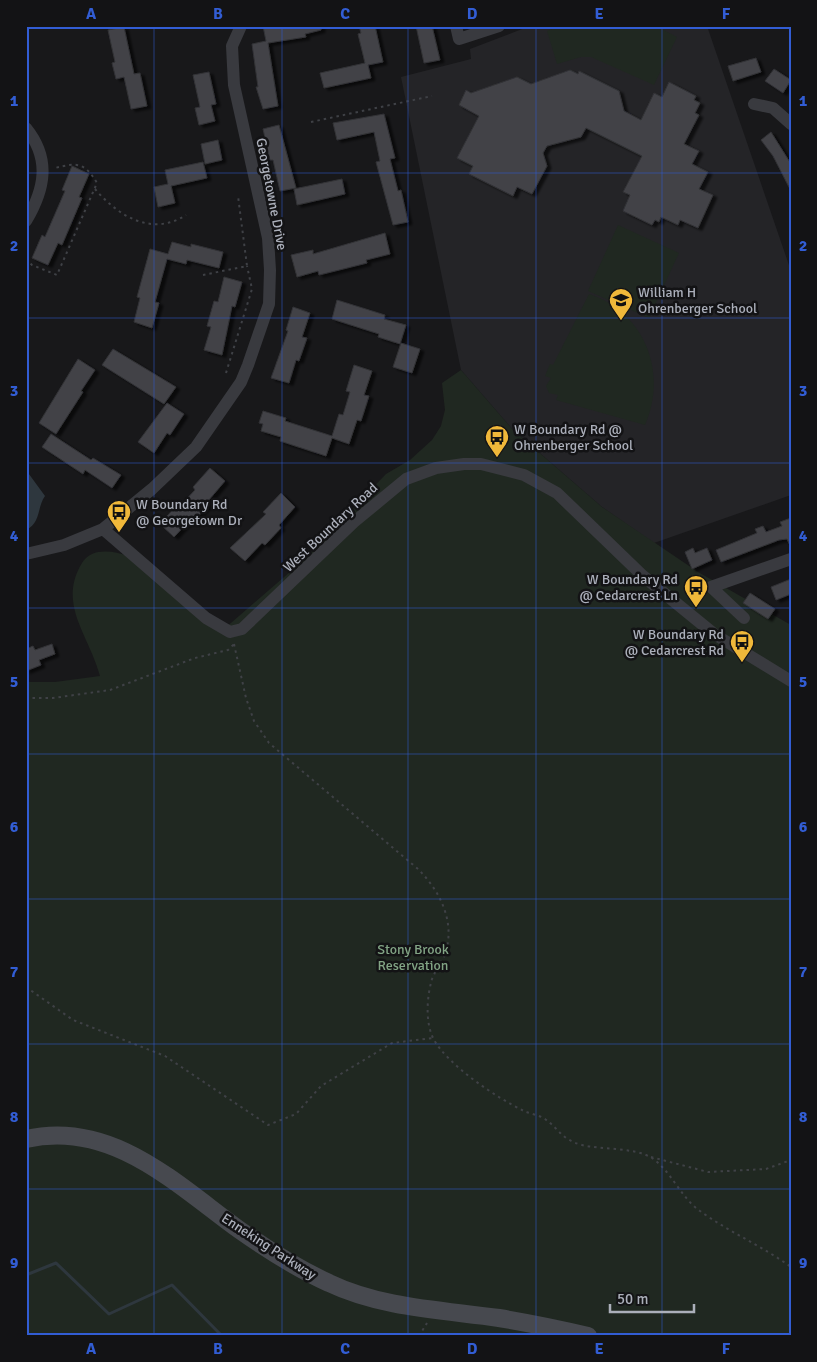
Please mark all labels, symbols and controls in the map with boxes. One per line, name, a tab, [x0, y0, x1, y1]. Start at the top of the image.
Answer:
text: A	[86, 4, 97, 24]
text: B	[213, 4, 223, 24]
text: C	[340, 4, 350, 24]
text: D	[467, 4, 478, 24]
text: E	[594, 4, 604, 24]
text: F	[722, 4, 731, 24]
text: 1	[10, 91, 19, 111]
text: 1	[799, 91, 808, 111]
street label: Georgetowne Drive	[252, 137, 291, 252]
text: 2	[10, 236, 18, 256]
text: 2	[799, 236, 807, 256]
place label: William H Ohrenberger School	[638, 284, 757, 317]
school or university icon: William H Ohrenberger School	[608, 287, 634, 321]
text: 3	[10, 381, 18, 401]
text: 3	[799, 381, 807, 401]
place label: W Boundary Rd @ Ohrenberger School	[514, 421, 633, 454]
bus stop icon: W Boundary Rd @ Ohrenberger School	[484, 424, 510, 458]
street label: West Boundary Road	[280, 479, 381, 576]
place label: W Boundary Rd @ Georgetown Dr	[136, 496, 243, 529]
bus stop icon: W Boundary Rd @ Georgetown Dr	[106, 499, 132, 533]
text: 4	[10, 526, 19, 546]
text: 4	[799, 526, 808, 546]
place label: W Boundary Rd @ Cedarcrest Ln	[579, 571, 678, 604]
bus stop icon: W Boundary Rd @ Cedarcrest Ln	[683, 574, 709, 608]
place label: W Boundary Rd @ Cedarcrest Rd	[625, 626, 724, 659]
bus stop icon: W Boundary Rd @ Cedarcrest Rd	[729, 629, 755, 663]
text: 5	[10, 672, 18, 692]
text: 5	[799, 672, 807, 692]
text: 6	[10, 817, 19, 837]
text: 6	[799, 817, 808, 837]
park label: Stony Brook Reservation	[377, 941, 449, 974]
text: 7	[10, 962, 19, 982]
text: 7	[799, 962, 808, 982]
text: 8	[10, 1107, 19, 1127]
text: 8	[799, 1107, 808, 1127]
street label: Enneking Parkway	[218, 1210, 320, 1284]
text: 9	[10, 1253, 19, 1273]
text: 9	[799, 1253, 808, 1273]
scale bar	[610, 1282, 693, 1314]
text: 50 m	[617, 1290, 648, 1308]
text: A	[86, 1339, 97, 1359]
text: B	[213, 1339, 223, 1359]
text: C	[340, 1339, 350, 1359]
text: D	[467, 1339, 478, 1359]
text: E	[594, 1339, 604, 1359]
text: F	[722, 1339, 731, 1359]

